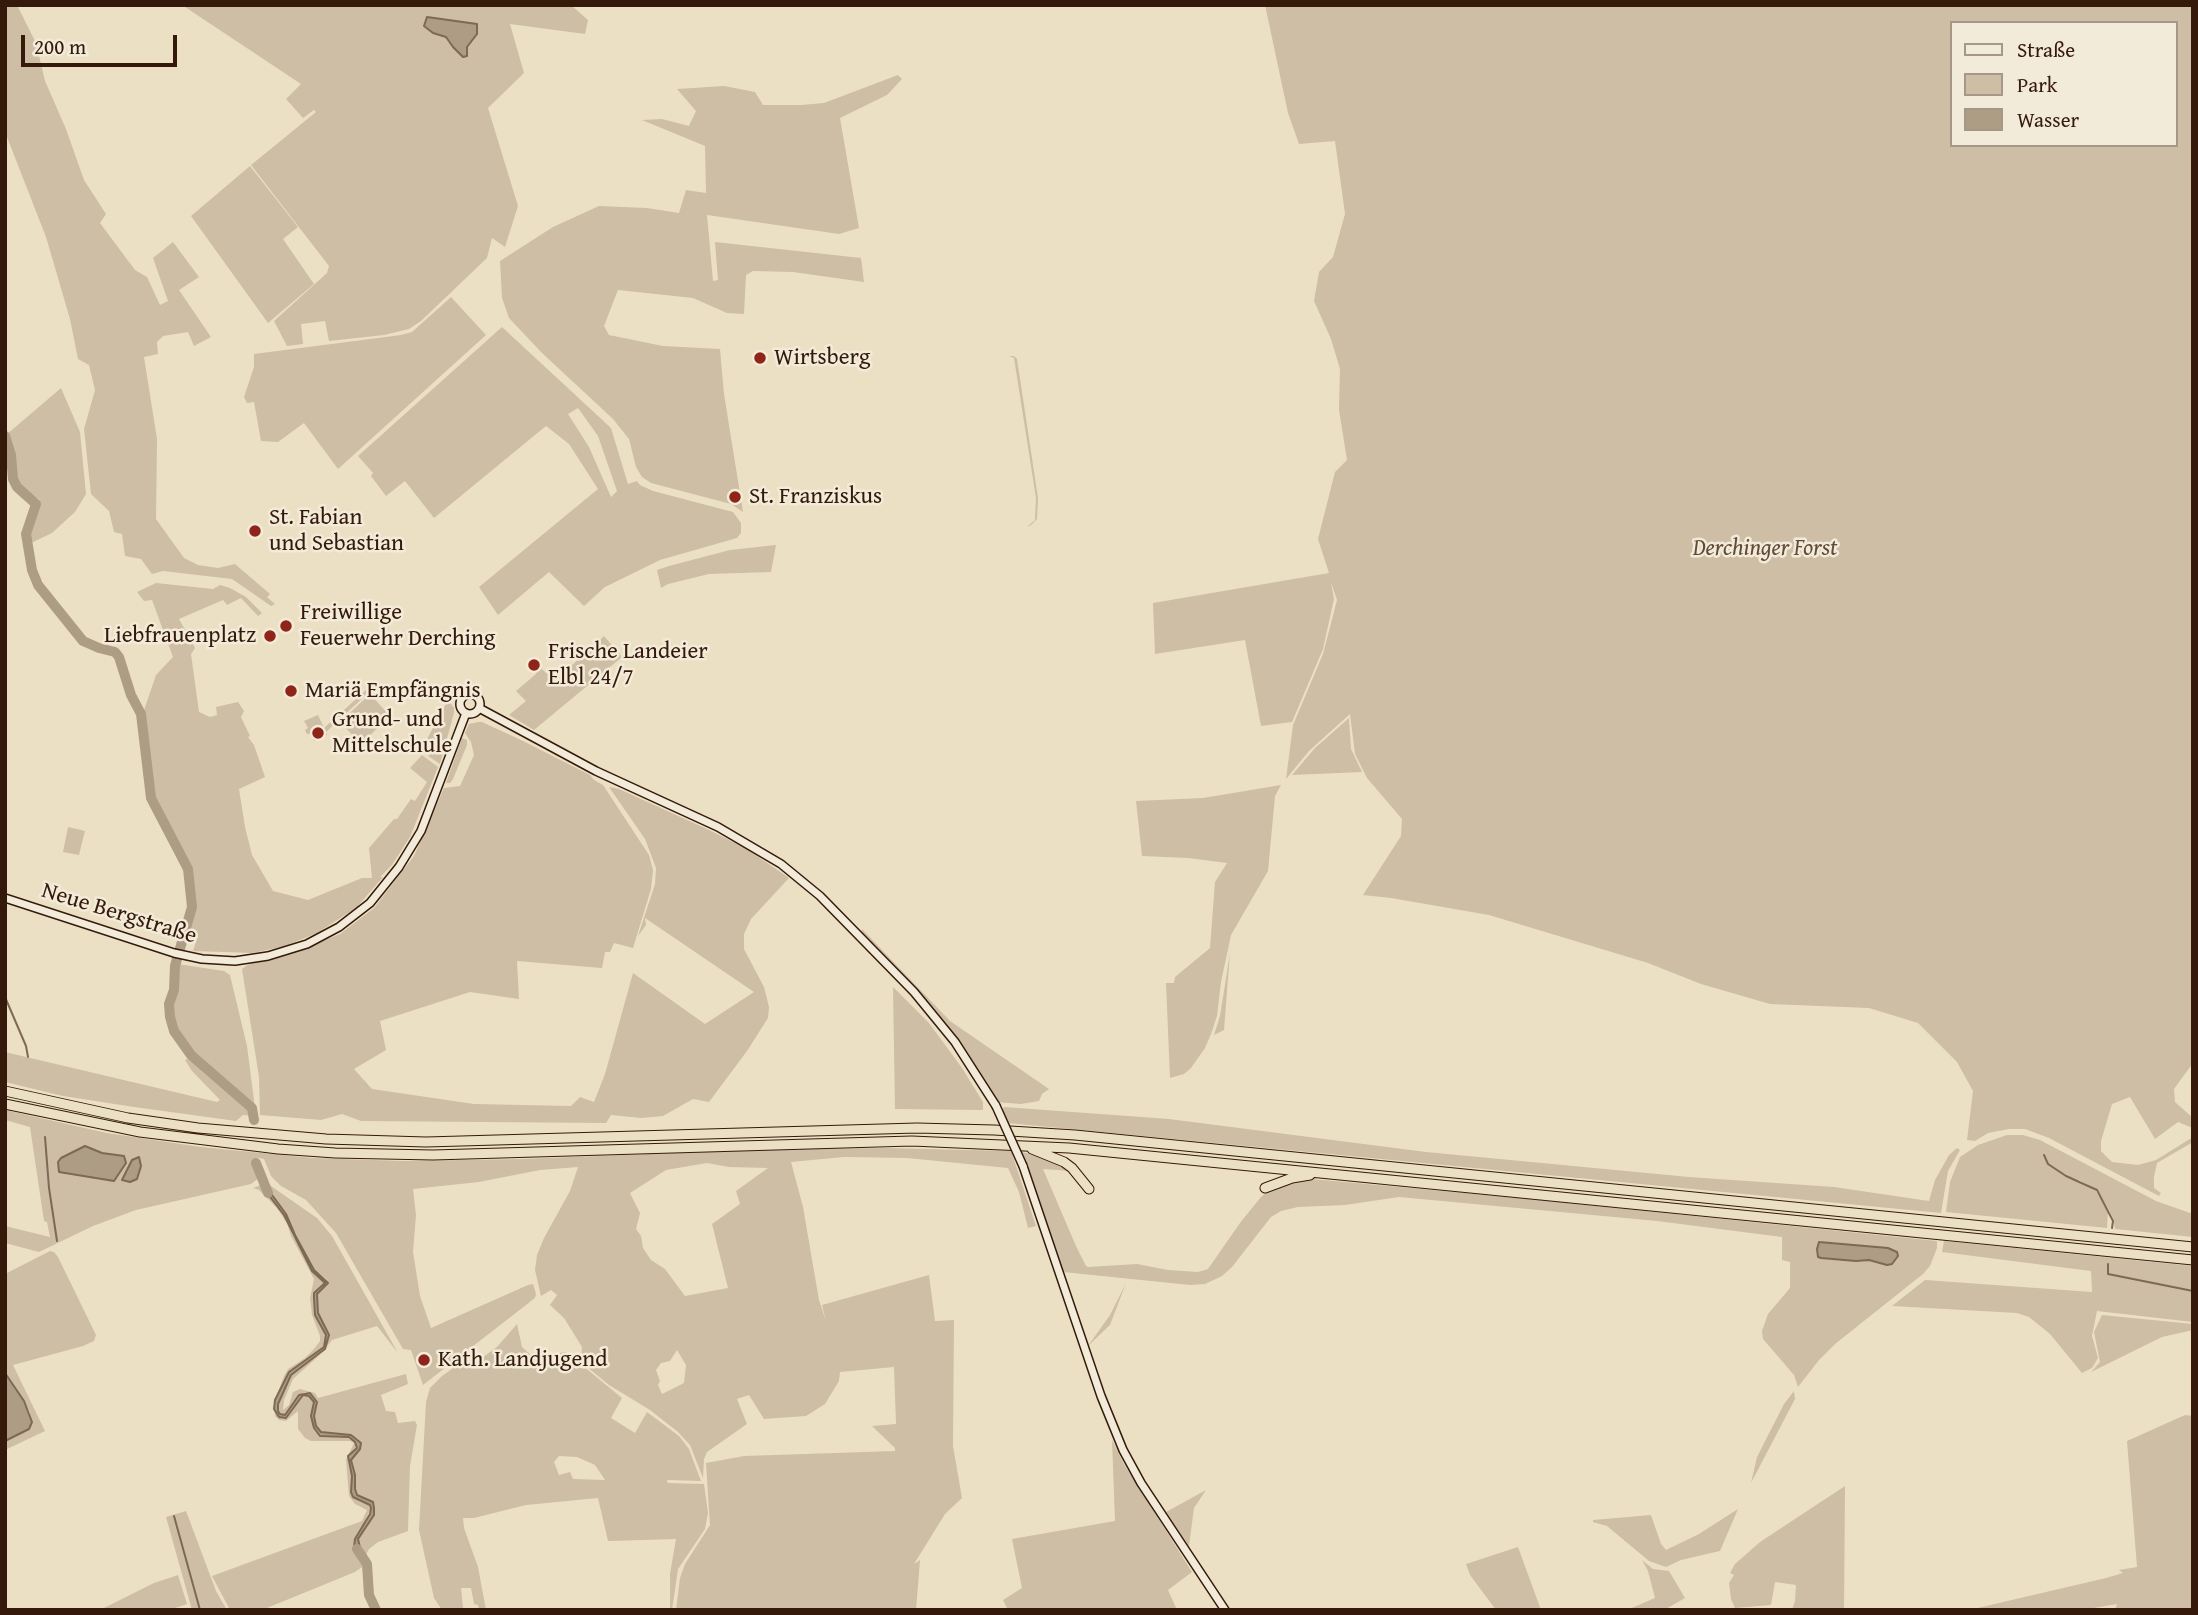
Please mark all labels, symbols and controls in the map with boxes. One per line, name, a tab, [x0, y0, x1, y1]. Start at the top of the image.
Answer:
scale bar	[24, 21, 180, 65]
legend	[1950, 21, 2177, 147]
text: 200 m	[34, 31, 86, 62]
text: Straße	[2017, 34, 2075, 65]
text: Park	[2017, 69, 2058, 100]
text: Wasser	[2017, 104, 2079, 135]
place label: Wirtsberg	[774, 344, 870, 372]
marker: Wirtsberg	[752, 350, 768, 366]
place label: St. Franziskus	[749, 483, 882, 511]
marker: St. Franziskus	[727, 489, 743, 505]
place label: St. Fabian und Sebastian	[269, 504, 404, 558]
marker: St. Fabian und Sebastian	[247, 523, 263, 539]
park label: Derchinger Forst	[1693, 535, 1837, 563]
place label: Freiwillige Feuerwehr Derching	[300, 599, 495, 653]
marker: Freiwillige Feuerwehr Derching	[278, 618, 294, 634]
place label: Liebfrauenplatz	[104, 622, 256, 650]
marker: Liebfrauenplatz	[262, 628, 278, 644]
place label: Frische Landeier Elbl 24/7	[548, 638, 708, 692]
marker: Frische Landeier Elbl 24/7	[526, 657, 542, 673]
place label: Mariä Empfängnis	[305, 677, 481, 705]
marker: Mariä Empfängnis	[283, 683, 299, 699]
place label: Grund- und Mittelschule	[332, 706, 452, 760]
marker: Grund- und Mittelschule	[310, 725, 326, 741]
street label: Neue Bergstraße	[38, 877, 200, 951]
place label: Kath. Landjugend	[438, 1346, 607, 1374]
marker: Kath. Landjugend	[416, 1352, 432, 1368]

